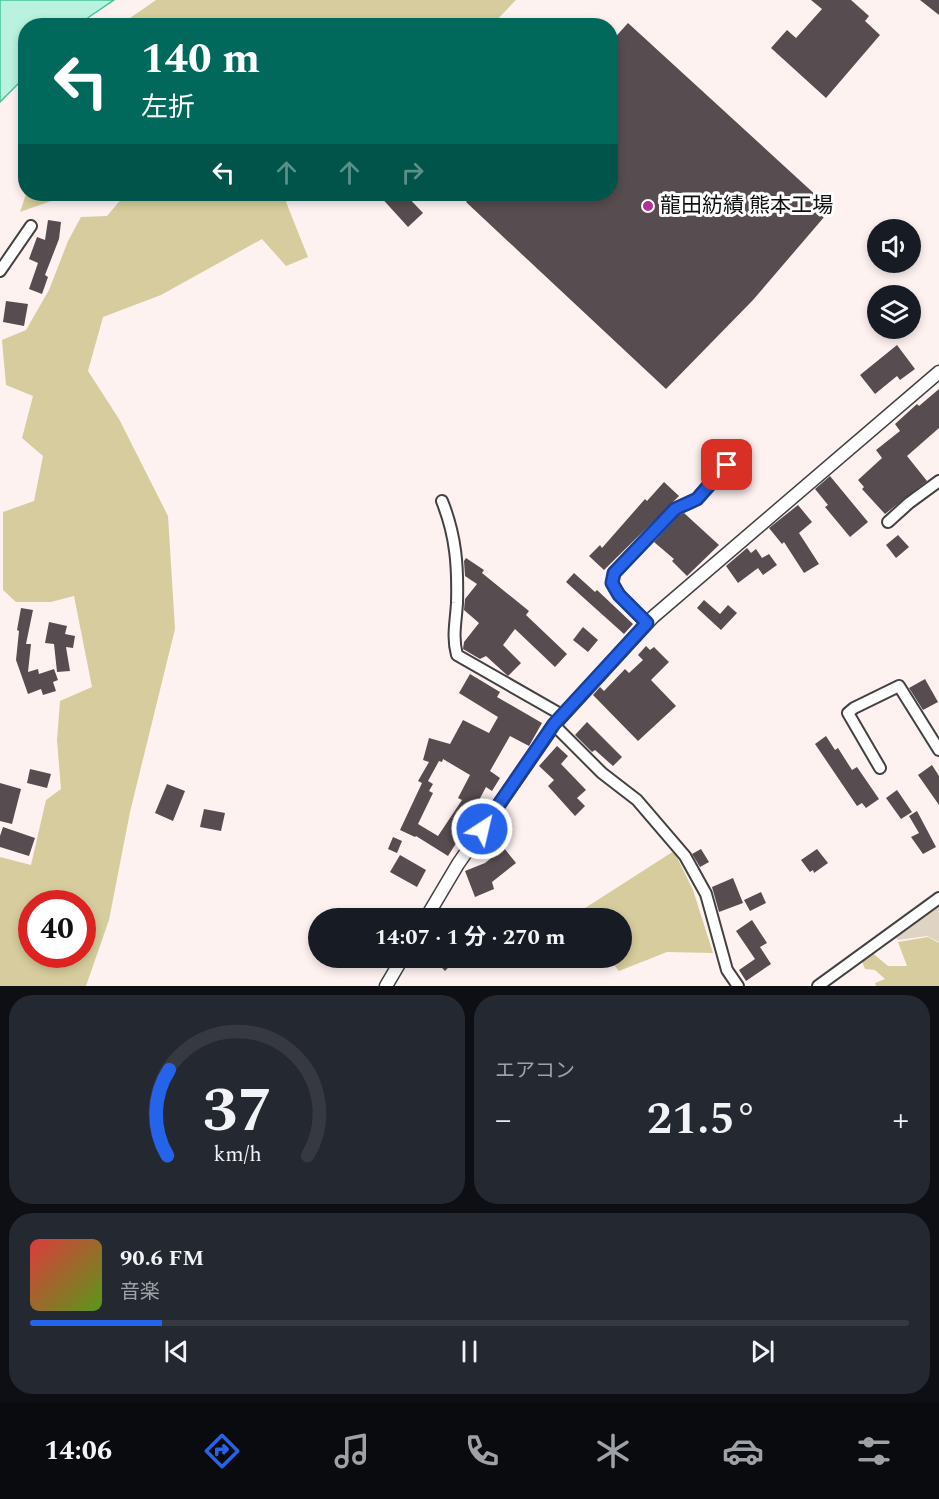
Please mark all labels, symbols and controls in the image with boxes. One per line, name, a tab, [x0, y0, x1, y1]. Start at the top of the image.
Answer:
text: 140 m	[141, 28, 260, 91]
icon: left	[42, 42, 120, 120]
text: 左折	[141, 87, 195, 129]
icon: left	[207, 156, 240, 189]
icon: ahead	[270, 156, 303, 189]
icon: ahead	[333, 156, 366, 189]
icon: right	[396, 156, 429, 189]
place label: 龍田紡績 熊本工場	[660, 190, 833, 222]
marker: 龍田紡績 熊本工場	[641, 199, 655, 213]
map controls	[867, 219, 921, 339]
button: sound	[867, 219, 921, 273]
button: layers	[867, 285, 921, 339]
pin	[701, 439, 752, 490]
icon: arrive	[710, 448, 743, 481]
position arrow	[450, 797, 514, 861]
speed limit sign: 40	[18, 890, 96, 968]
text: 14:07 · 1 分 · 270 m	[375, 921, 565, 954]
text: エアコン	[495, 1056, 575, 1086]
text: 37	[202, 1064, 272, 1159]
text: 21.5°	[647, 1085, 757, 1154]
text: −	[495, 1095, 512, 1145]
text: +	[892, 1095, 909, 1145]
text: km/h	[213, 1139, 261, 1172]
text: 90.6 FM	[120, 1242, 204, 1275]
text: 音楽	[120, 1277, 160, 1307]
icon: previous	[160, 1335, 193, 1368]
icon: pause	[453, 1335, 486, 1368]
icon: next	[746, 1335, 779, 1368]
text: 14:06	[44, 1430, 112, 1472]
icon: directions	[201, 1430, 243, 1472]
icon: music	[331, 1430, 373, 1472]
icon: phone	[461, 1430, 503, 1472]
icon: climate	[592, 1430, 634, 1472]
icon: car	[722, 1430, 764, 1472]
icon: filters	[853, 1430, 895, 1472]

